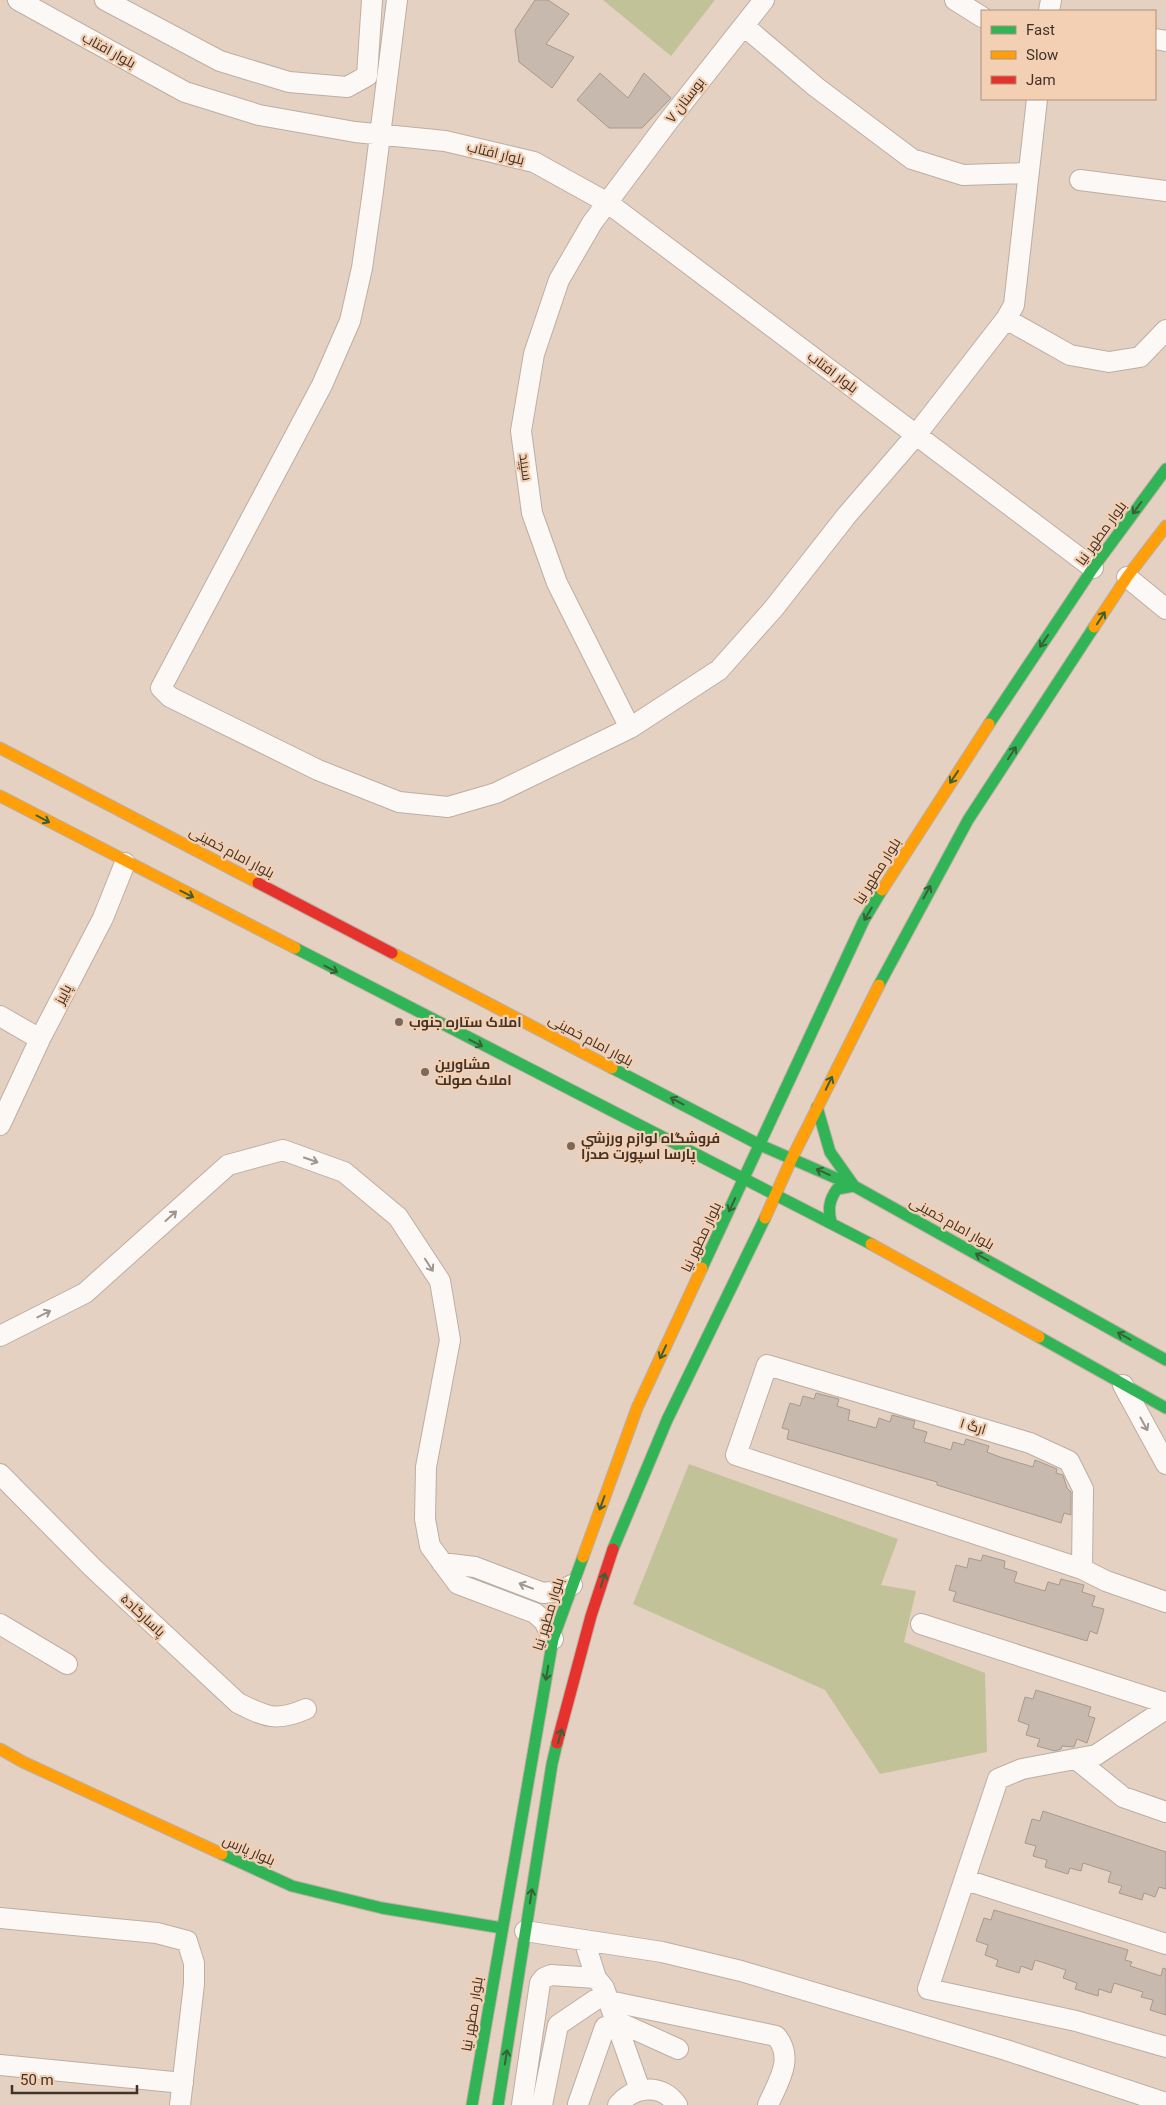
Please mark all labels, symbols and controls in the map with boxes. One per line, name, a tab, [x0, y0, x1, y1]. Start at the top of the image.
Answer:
legend	[981, 10, 1156, 100]
text: Fast	[1026, 21, 1055, 39]
street label: بلوار افتاب	[79, 29, 139, 71]
text: Slow	[1026, 46, 1058, 64]
text: Jam	[1026, 71, 1056, 89]
street label: بوستان ۷	[662, 74, 708, 126]
street label: بلوار افتاب	[466, 138, 526, 168]
street label: بلوار افتاب	[805, 348, 861, 396]
street label: سپید	[514, 452, 536, 482]
street label: بلوار مطهر نیا	[1072, 498, 1130, 568]
one-way arrow	[1132, 501, 1142, 515]
one-way arrow	[1096, 611, 1106, 625]
one-way arrow	[1039, 634, 1049, 648]
one-way arrow	[1007, 747, 1017, 761]
one-way arrow	[949, 769, 959, 783]
one-way arrow	[35, 815, 50, 824]
street label: بلوار امام خمینی	[186, 823, 277, 883]
street label: بلوار مطهر نیا	[850, 835, 904, 907]
one-way arrow	[923, 886, 933, 900]
one-way arrow	[179, 890, 194, 899]
one-way arrow	[862, 906, 872, 920]
one-way arrow	[324, 964, 339, 974]
street label: پاییز	[51, 981, 77, 1008]
street label: بلوار امام خمینی	[545, 1011, 636, 1071]
place label: املاک ستاره جنوب	[409, 1014, 522, 1031]
marker: املاک ستاره جنوب	[393, 1016, 405, 1028]
one-way arrow	[468, 1039, 483, 1048]
place label: مشاورین املاک صولت	[435, 1056, 512, 1089]
marker: مشاورین املاک صولت	[419, 1066, 431, 1078]
one-way arrow	[824, 1076, 834, 1091]
one-way arrow	[670, 1096, 685, 1106]
place label: فروشگاه لوازم ورزشي پارسا اسپورت صدرا	[581, 1130, 720, 1165]
marker: فروشگاه لوازم ورزشي پارسا اسپورت صدرا	[565, 1140, 577, 1152]
one-way arrow	[303, 1156, 318, 1165]
one-way arrow	[816, 1167, 831, 1177]
street label: بلوار امام خمینی	[906, 1193, 997, 1255]
one-way arrow	[727, 1197, 737, 1212]
street label: بلوار مطهر نیا	[678, 1199, 724, 1275]
one-way arrow	[165, 1210, 178, 1221]
one-way arrow	[974, 1252, 989, 1262]
one-way arrow	[424, 1257, 434, 1271]
one-way arrow	[36, 1309, 51, 1318]
one-way arrow	[1117, 1331, 1131, 1341]
one-way arrow	[658, 1344, 667, 1359]
street label: ارگ ۱	[958, 1415, 988, 1437]
one-way arrow	[1140, 1416, 1150, 1431]
one-way arrow	[597, 1494, 606, 1510]
one-way arrow	[599, 1573, 608, 1588]
street label: بلوار مطهر نیا	[529, 1576, 567, 1652]
one-way arrow	[519, 1581, 534, 1590]
street label: پاسارگاد۵	[116, 1590, 169, 1641]
one-way arrow	[541, 1665, 551, 1681]
one-way arrow	[555, 1729, 565, 1745]
street label: بلوار پارس	[220, 1831, 278, 1870]
one-way arrow	[526, 1889, 536, 1905]
street label: بلوار مطهر نیا	[458, 1976, 486, 2052]
one-way arrow	[501, 2049, 511, 2065]
scale bar	[12, 2062, 138, 2094]
text: 50 m	[20, 2071, 54, 2089]

